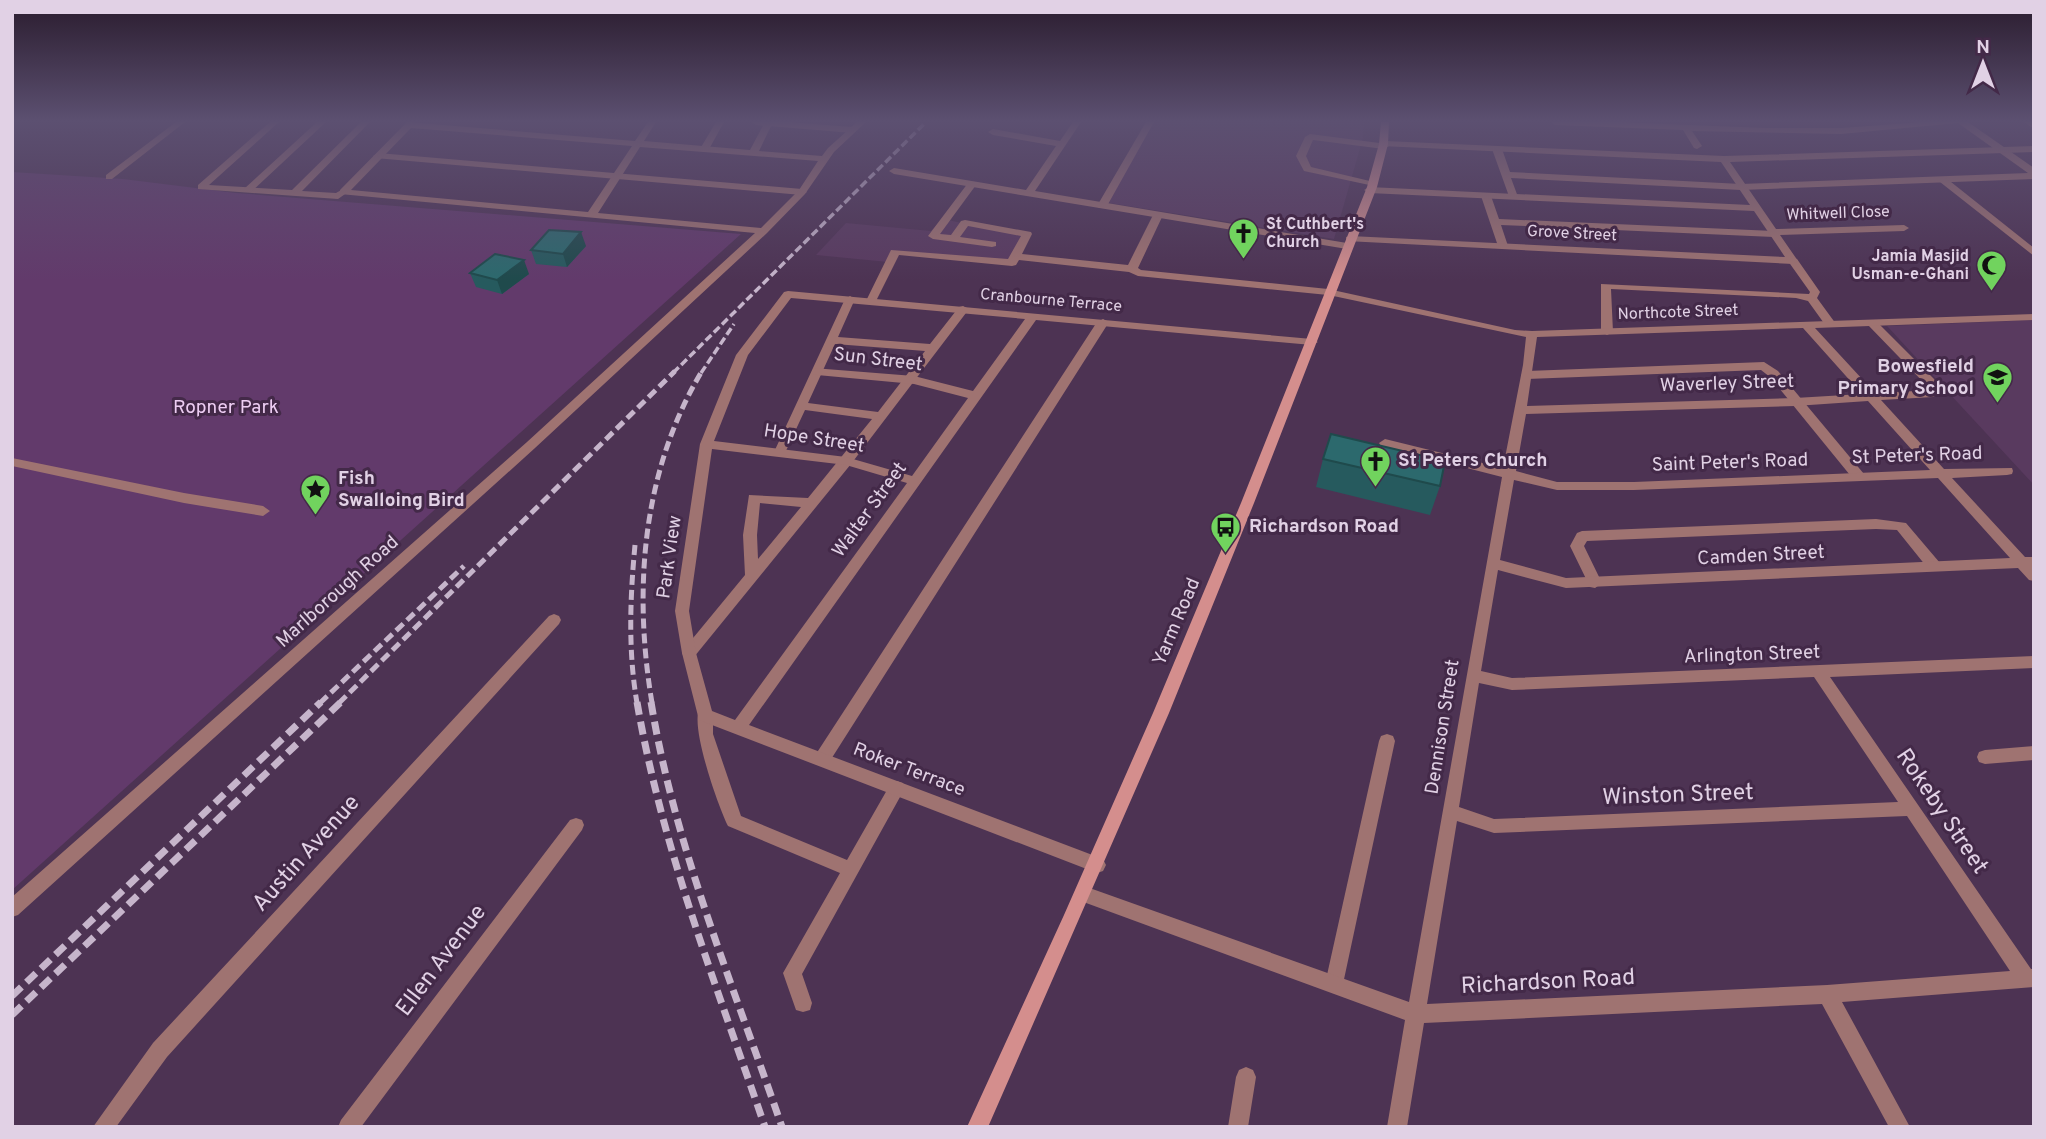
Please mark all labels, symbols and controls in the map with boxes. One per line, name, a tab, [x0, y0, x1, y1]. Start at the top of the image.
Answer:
north arrow	[1948, 28, 2018, 98]
text: N	[1976, 36, 1990, 60]
street label: Whitwell Close	[1786, 202, 1890, 226]
place label: St Cuthbert's Church	[1266, 215, 1364, 253]
church icon: St Cuthbert's Church	[1226, 217, 1260, 261]
street label: Grove Street	[1526, 222, 1618, 246]
place label: Jamia Masjid Usman-e-Ghani	[1852, 247, 1969, 285]
mosque icon: Jamia Masjid Usman-e-Ghani	[1975, 249, 2009, 293]
street label: Cranbourne Terrace	[979, 285, 1123, 317]
street label: Northcote Street	[1617, 301, 1739, 325]
street label: Sun Street	[832, 343, 924, 377]
place label: Bowesfield Primary School	[1838, 355, 1974, 401]
school or university icon: Bowesfield Primary School	[1980, 361, 2014, 405]
street label: Waverley Street	[1659, 370, 1795, 398]
park label: Ropner Park	[173, 396, 279, 420]
street label: Hope Street	[762, 419, 866, 459]
street label: St Peter's Road	[1851, 442, 1983, 470]
church icon: St Peters Church	[1358, 444, 1392, 488]
street label: Saint Peter's Road	[1651, 448, 1809, 478]
place label: St Peters Church	[1398, 449, 1548, 473]
street label: Walter Street	[827, 458, 913, 562]
place label: Fish Swalloing Bird	[338, 467, 465, 513]
place icon: Fish Swalloing Bird	[298, 473, 332, 517]
bus stop icon: Richardson Road	[1209, 510, 1243, 554]
street label: Park View	[652, 514, 688, 600]
place label: Richardson Road	[1249, 515, 1399, 539]
street label: Marlborough Road	[272, 531, 404, 653]
street label: Camden Street	[1697, 541, 1825, 571]
street label: Yarm Road	[1148, 575, 1206, 669]
street label: Arlington Street	[1683, 641, 1821, 669]
street label: Dennison Street	[1420, 658, 1466, 796]
street label: Roker Terrace	[850, 738, 968, 802]
street label: Rokeby Street	[1888, 744, 1994, 880]
street label: Winston Street	[1602, 779, 1754, 813]
street label: Austin Avenue	[247, 790, 367, 918]
street label: Ellen Avenue	[390, 899, 494, 1023]
street label: Richardson Road	[1460, 964, 1636, 1002]

